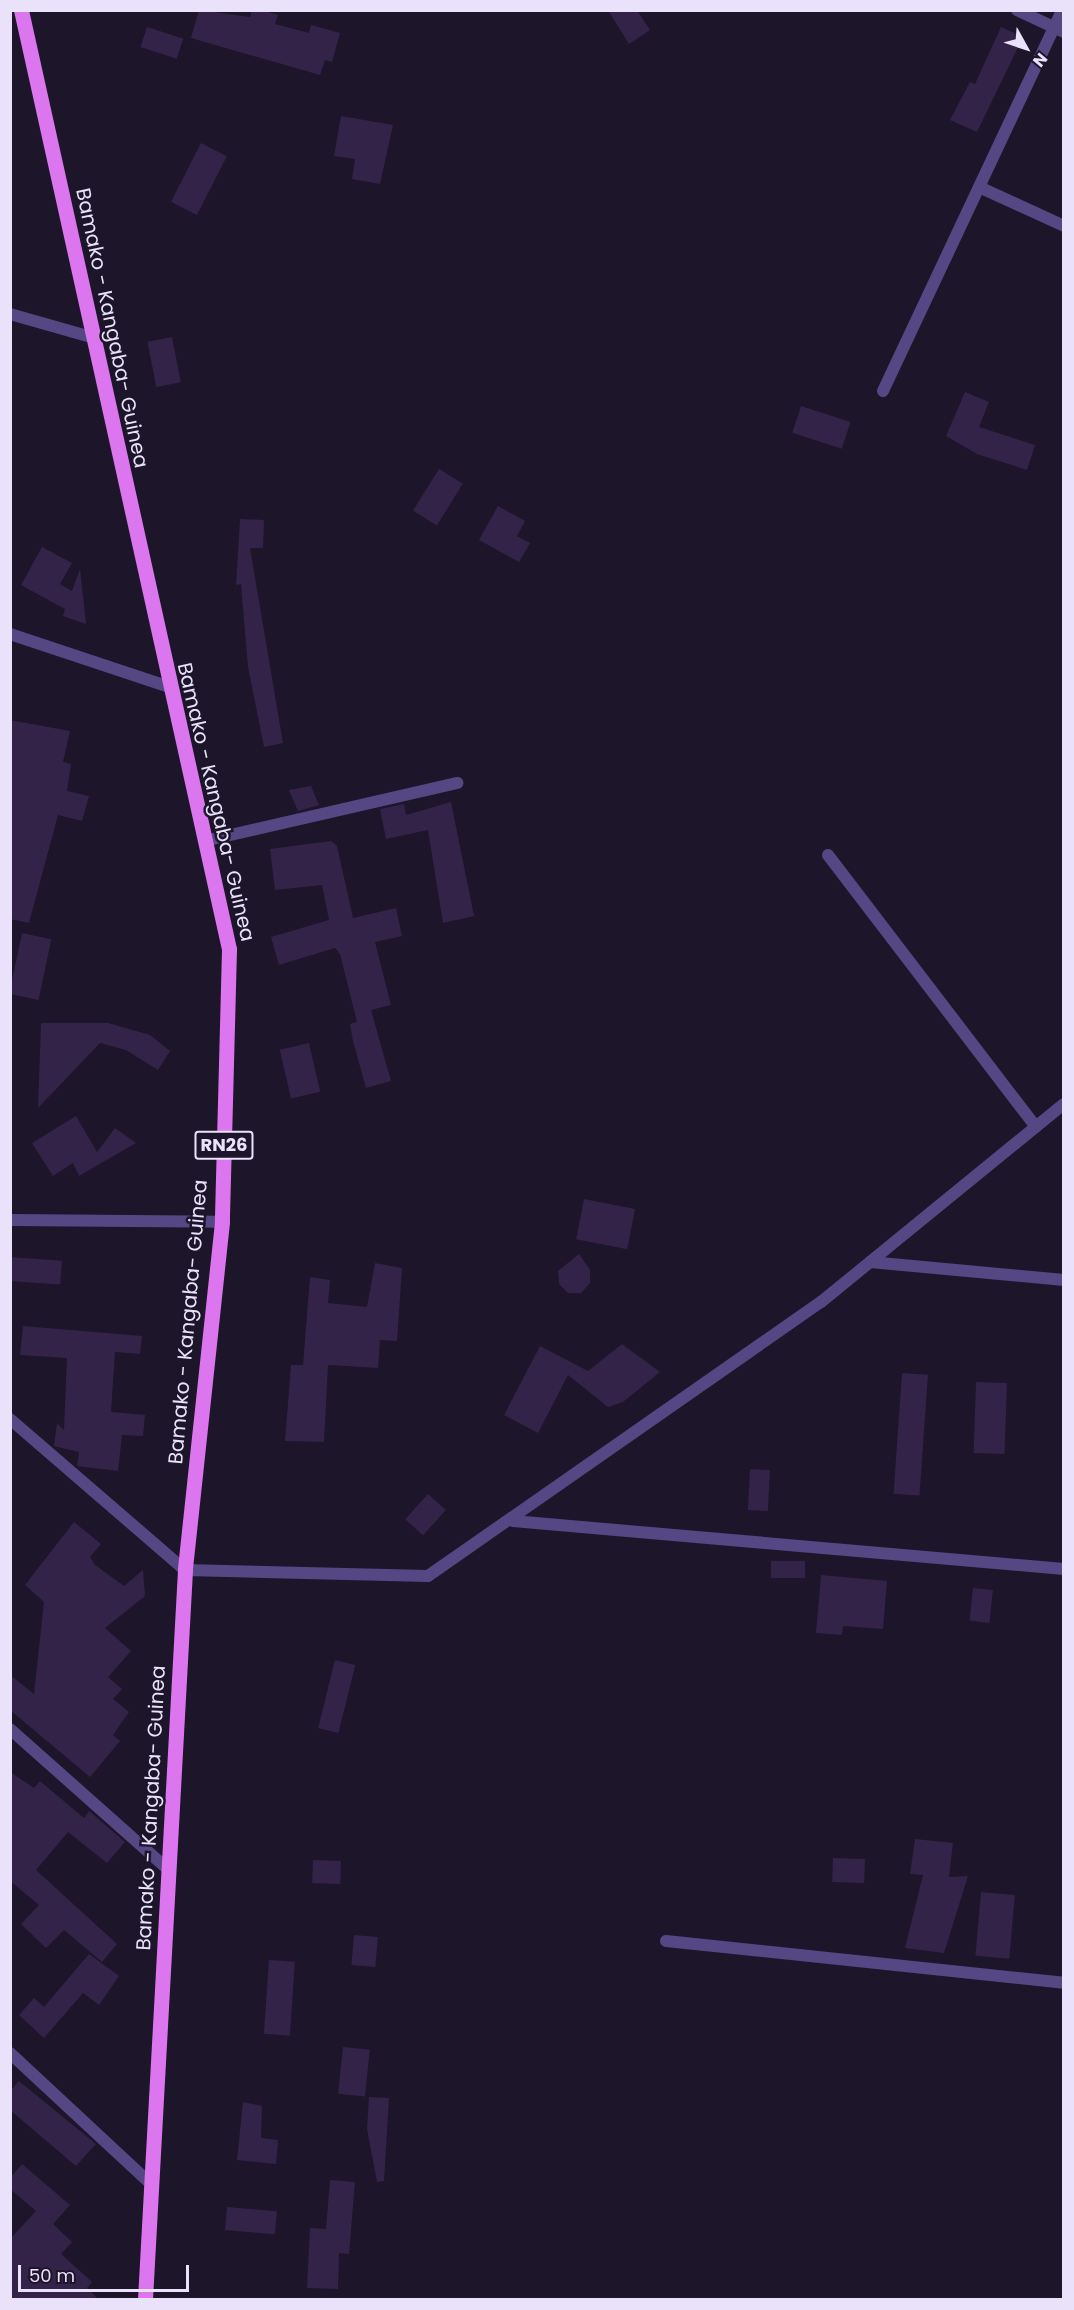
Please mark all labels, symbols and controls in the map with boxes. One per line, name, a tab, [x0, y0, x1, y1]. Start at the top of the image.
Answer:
north arrow	[996, 18, 1056, 78]
text: N	[1027, 48, 1053, 72]
street label: Bamako - Kangaba- Guinea	[71, 186, 153, 470]
street label: Bamako - Kangaba- Guinea	[172, 660, 260, 944]
road number: RN26	[194, 1130, 254, 1160]
street label: Bamako - Kangaba- Guinea	[164, 1179, 212, 1465]
street label: Bamako - Kangaba- Guinea	[132, 1665, 170, 1951]
scale bar	[21, 2253, 192, 2291]
text: 50 m	[29, 2263, 75, 2288]

